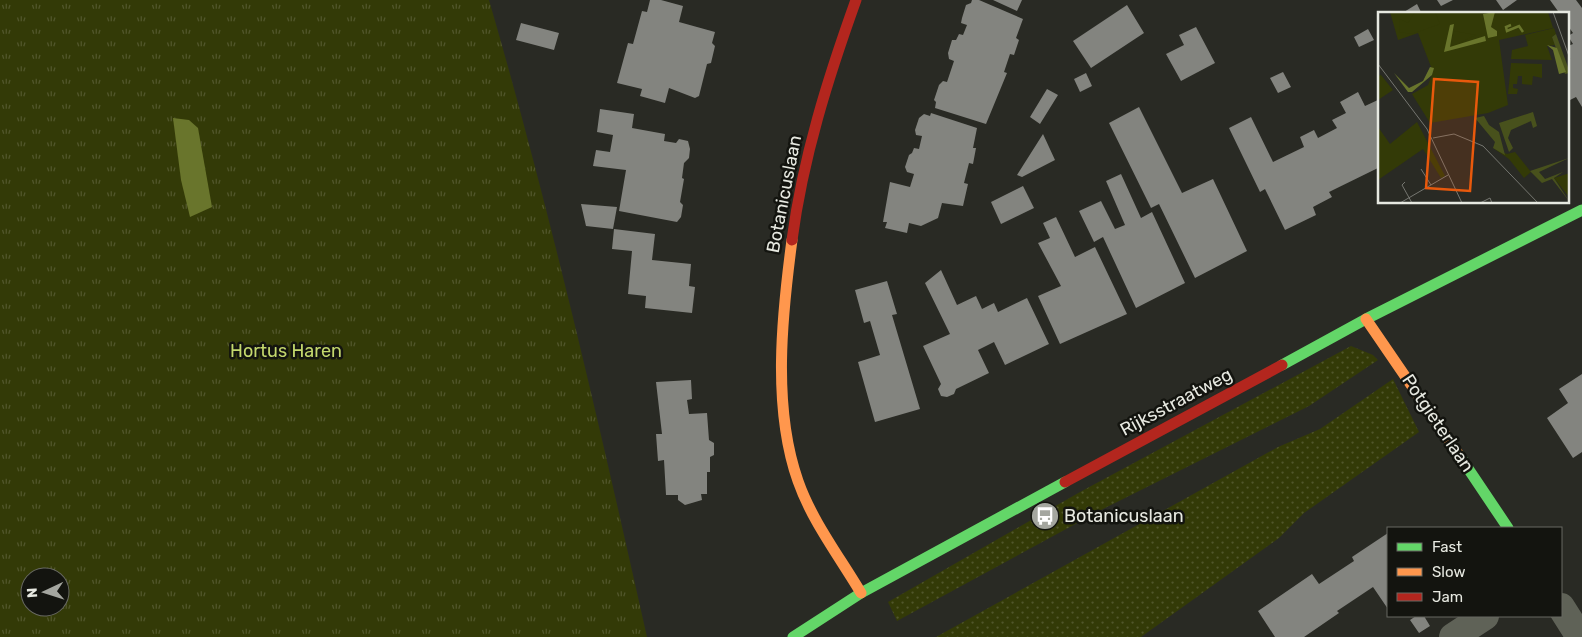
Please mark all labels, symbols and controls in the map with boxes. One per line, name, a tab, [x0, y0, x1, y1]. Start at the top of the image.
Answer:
inset map	[1378, 12, 1570, 204]
street label: Botanicuslaan	[762, 133, 806, 255]
park label: Hortus Haren	[230, 340, 342, 362]
street label: Rijksstraatweg	[1116, 363, 1236, 441]
street label: Potgieterlaan	[1397, 370, 1479, 476]
bus stop icon: Botanicuslaan	[1030, 501, 1060, 531]
place label: Botanicuslaan	[1064, 505, 1184, 527]
legend	[1387, 527, 1562, 617]
text: Fast	[1432, 538, 1462, 556]
text: Slow	[1432, 563, 1465, 581]
north arrow	[20, 567, 70, 617]
text: N	[24, 587, 41, 598]
text: Jam	[1432, 588, 1463, 606]

